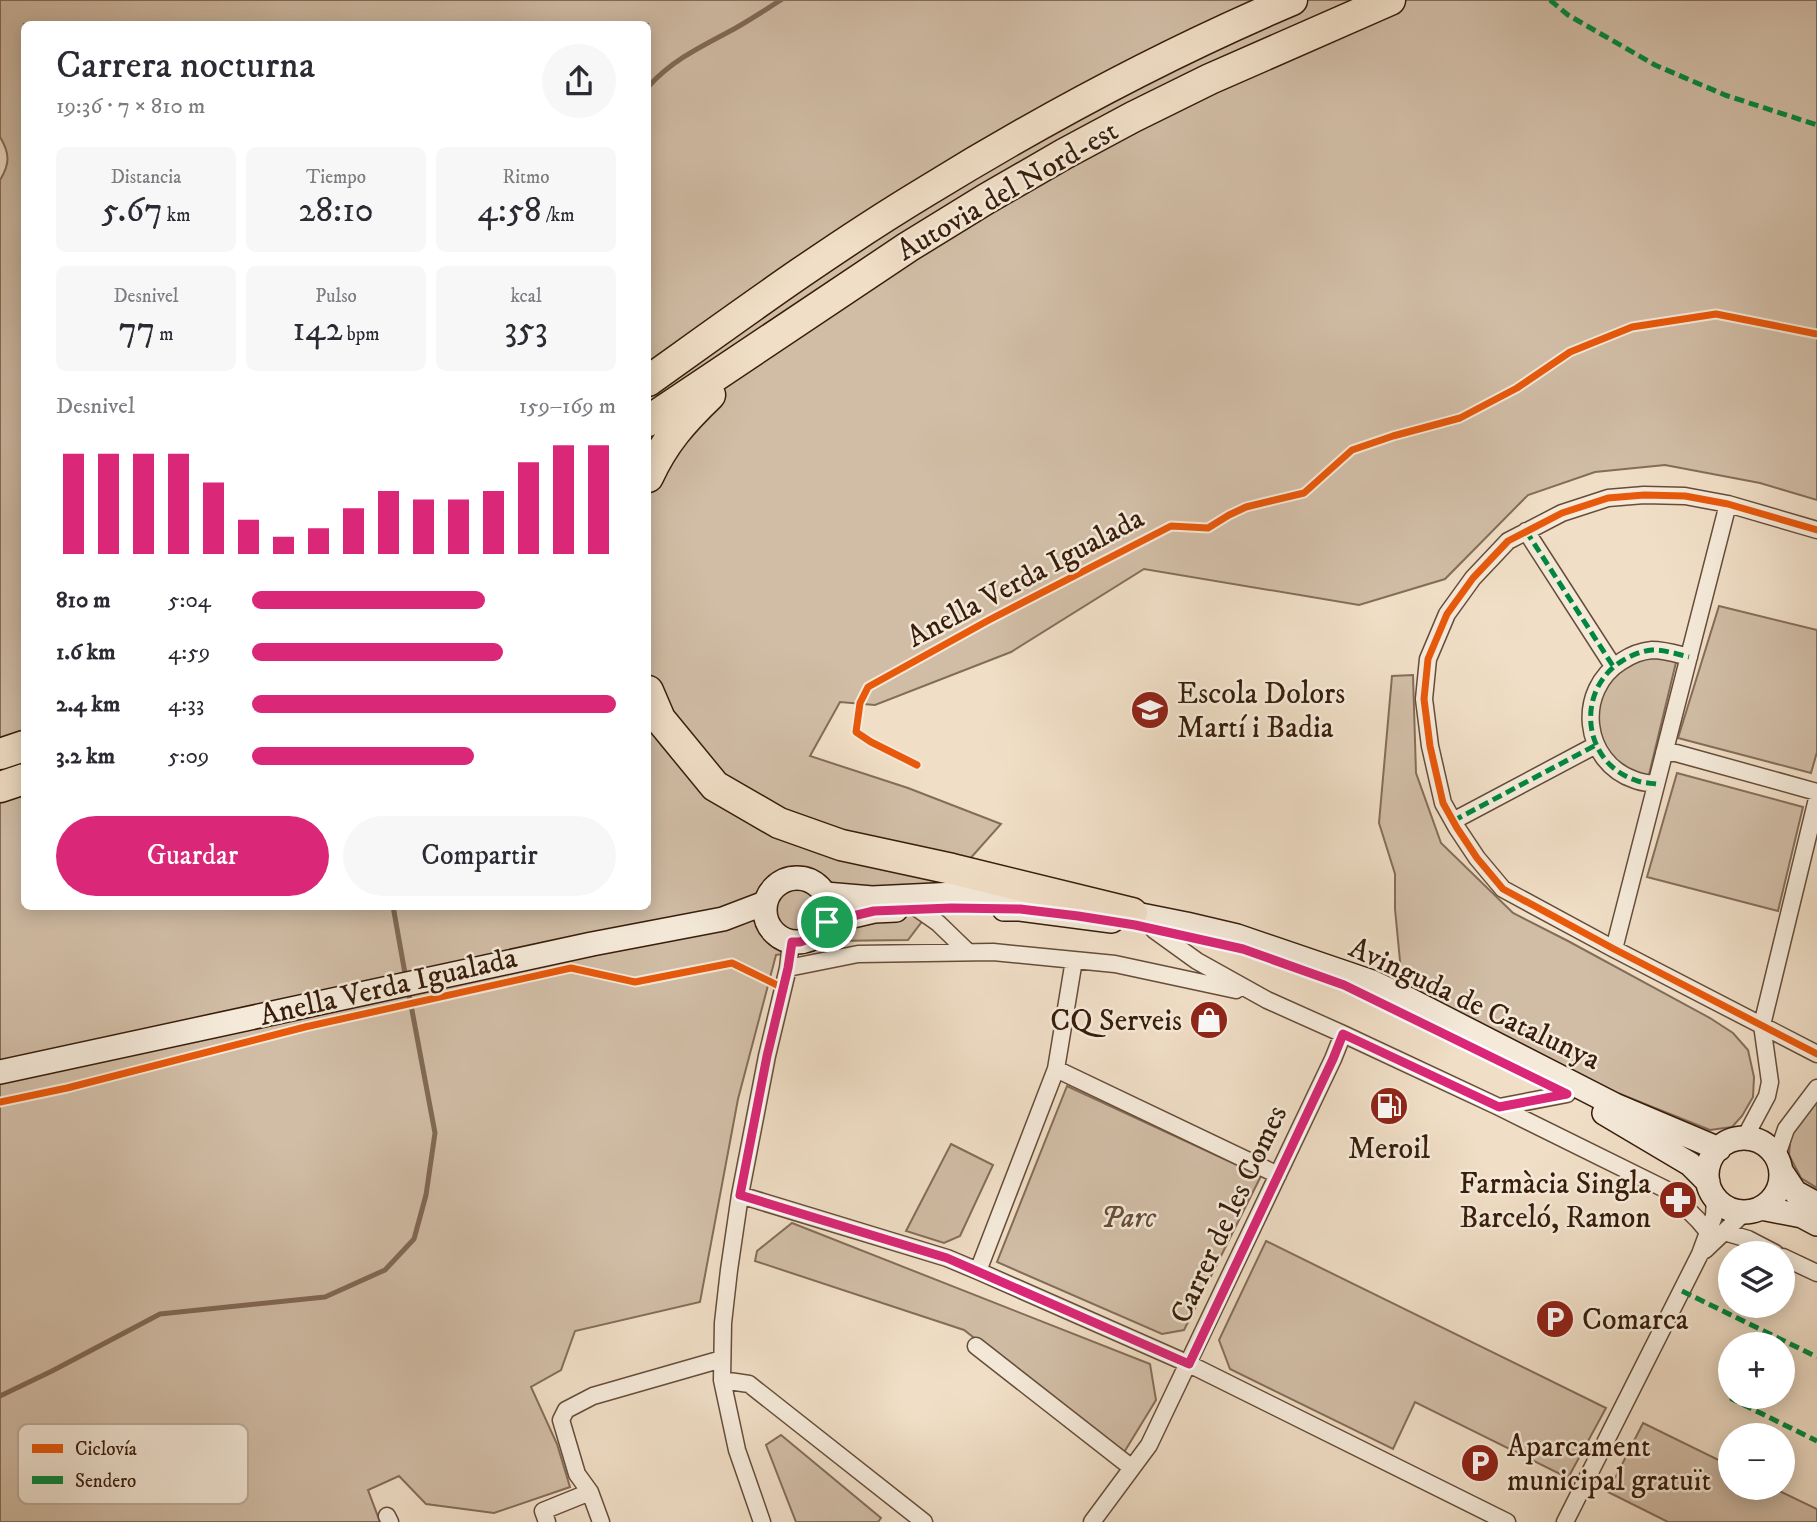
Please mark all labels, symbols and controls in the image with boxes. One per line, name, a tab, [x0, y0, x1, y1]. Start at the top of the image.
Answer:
text: Carrera nocturna	[56, 42, 315, 90]
button: share	[542, 44, 616, 118]
text: 19:36 · 7 × 810 m	[56, 92, 205, 121]
street label: Autovia del Nord-est	[890, 113, 1125, 270]
text: Distancia	[111, 166, 181, 189]
text: Tiempo	[306, 166, 366, 189]
text: Ritmo	[503, 166, 550, 189]
text: 5.67	[101, 189, 163, 233]
text: 28:10	[298, 189, 374, 233]
text: 4:58	[477, 189, 542, 233]
text: km	[163, 204, 191, 227]
text: /km	[542, 204, 575, 227]
text: Desnivel	[113, 285, 179, 308]
text: Pulso	[315, 285, 357, 308]
text: kcal	[510, 285, 542, 308]
text: 77	[118, 308, 155, 352]
text: 142	[293, 308, 343, 352]
text: 353	[504, 308, 548, 352]
text: m	[155, 323, 174, 346]
text: bpm	[343, 323, 380, 346]
text: Desnivel	[56, 392, 135, 421]
text: 159–169 m	[519, 392, 616, 421]
street label: Anella Verda Igualada	[901, 500, 1151, 656]
text: 810 m	[56, 586, 110, 615]
text: 5:04	[168, 586, 211, 615]
text: 1.6 km	[56, 638, 115, 667]
text: 4:59	[168, 638, 210, 667]
place label: Escola Dolors Martí i Badia	[1177, 676, 1345, 747]
school or university icon: Escola Dolors Martí i Badia	[1129, 689, 1171, 731]
text: 2.4 km	[56, 690, 120, 719]
text: 4:33	[168, 690, 204, 719]
text: 3.2 km	[56, 742, 115, 771]
text: 5:09	[168, 742, 209, 771]
button: Guardar	[56, 816, 329, 896]
button: Compartir	[343, 816, 616, 896]
pin	[797, 892, 857, 952]
icon: arrive	[808, 903, 846, 941]
street label: Avinguda de Catalunya	[1343, 930, 1606, 1079]
street label: Anella Verda Igualada	[256, 940, 521, 1035]
shop icon: CQ Serveis	[1188, 999, 1230, 1041]
place label: CQ Serveis	[1050, 1003, 1182, 1040]
fuel station icon: Meroil	[1368, 1085, 1410, 1127]
street label: Carrer de les Comes	[1163, 1100, 1296, 1329]
place label: Meroil	[1348, 1131, 1430, 1168]
place label: Farmàcia Singla Barceló, Ramon	[1459, 1166, 1651, 1237]
pharmacy icon: Farmàcia Singla Barceló, Ramon	[1657, 1179, 1699, 1221]
park label: Parc	[1100, 1200, 1157, 1237]
map controls	[1718, 1241, 1795, 1500]
button: layers	[1718, 1241, 1795, 1318]
parking icon: Comarca	[1534, 1298, 1576, 1340]
place label: Comarca	[1582, 1302, 1689, 1339]
button: +	[1718, 1332, 1795, 1409]
button: −	[1718, 1423, 1795, 1500]
legend	[18, 1424, 248, 1504]
place label: Aparcament municipal gratuït	[1507, 1429, 1711, 1500]
text: Ciclovía	[75, 1438, 137, 1461]
parking icon: Aparcament municipal gratuït	[1459, 1442, 1501, 1484]
text: Sendero	[75, 1470, 136, 1493]

